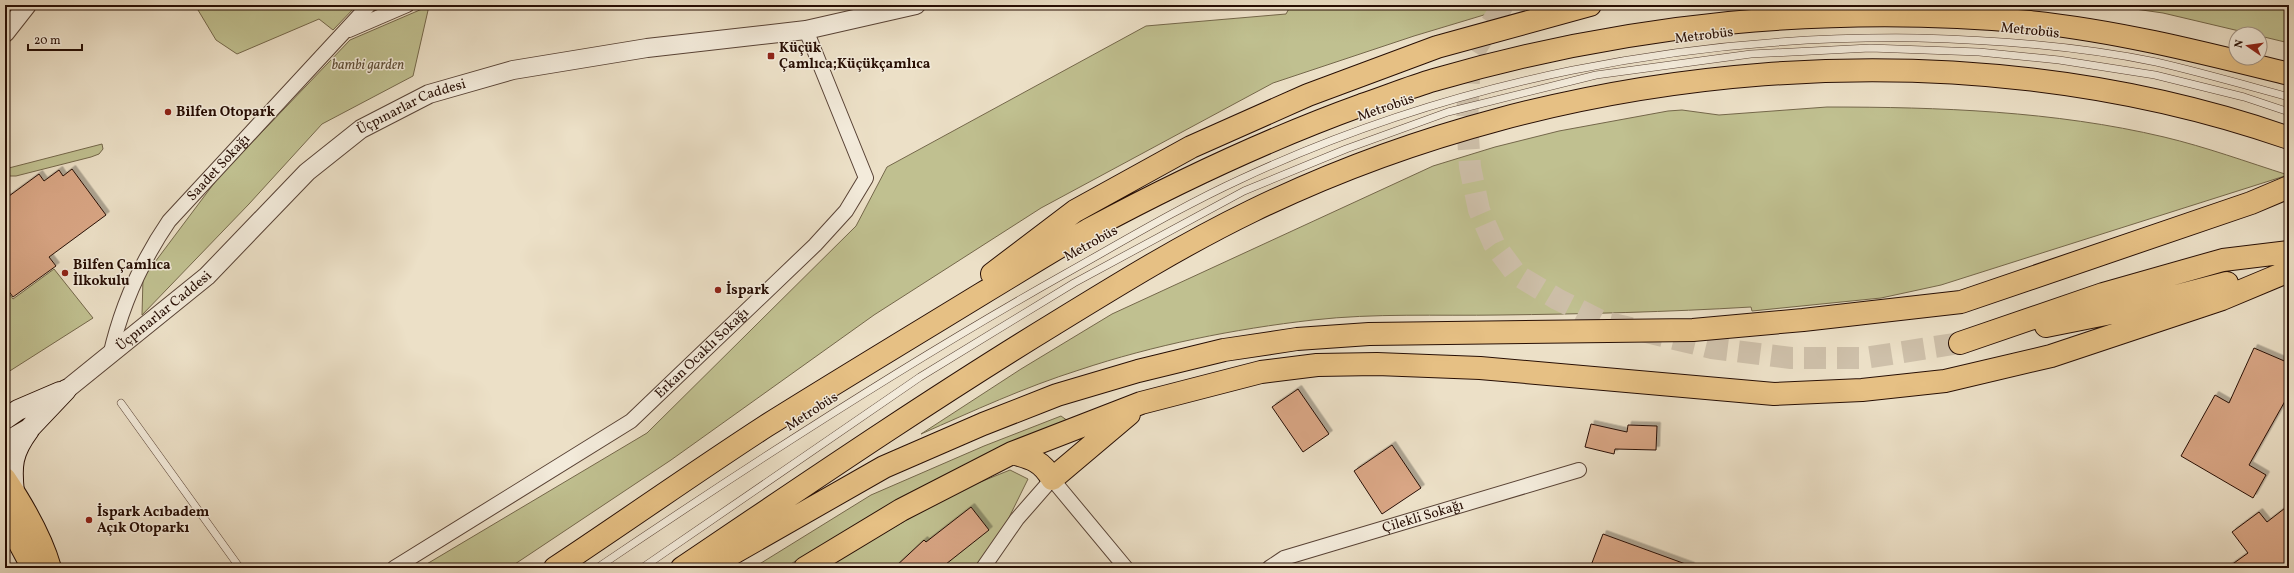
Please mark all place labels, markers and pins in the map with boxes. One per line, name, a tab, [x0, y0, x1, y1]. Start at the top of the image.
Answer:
place label: Küçük Çamlıca;Küçükçamlıca	[779, 39, 931, 74]
marker: Küçük Çamlıca;Küçükçamlıca	[766, 51, 776, 61]
place label: Bilfen Otopark	[176, 103, 275, 122]
marker: Bilfen Otopark	[163, 107, 173, 117]
place label: Bilfen Çamlıca İlkokulu	[73, 256, 171, 291]
marker: Bilfen Çamlıca İlkokulu	[60, 268, 70, 278]
place label: İspark	[726, 281, 770, 300]
marker: İspark	[713, 285, 723, 295]
place label: İspark Acıbadem Açık Otoparkı	[97, 503, 210, 538]
marker: İspark Acıbadem Açık Otoparkı	[84, 515, 94, 525]

